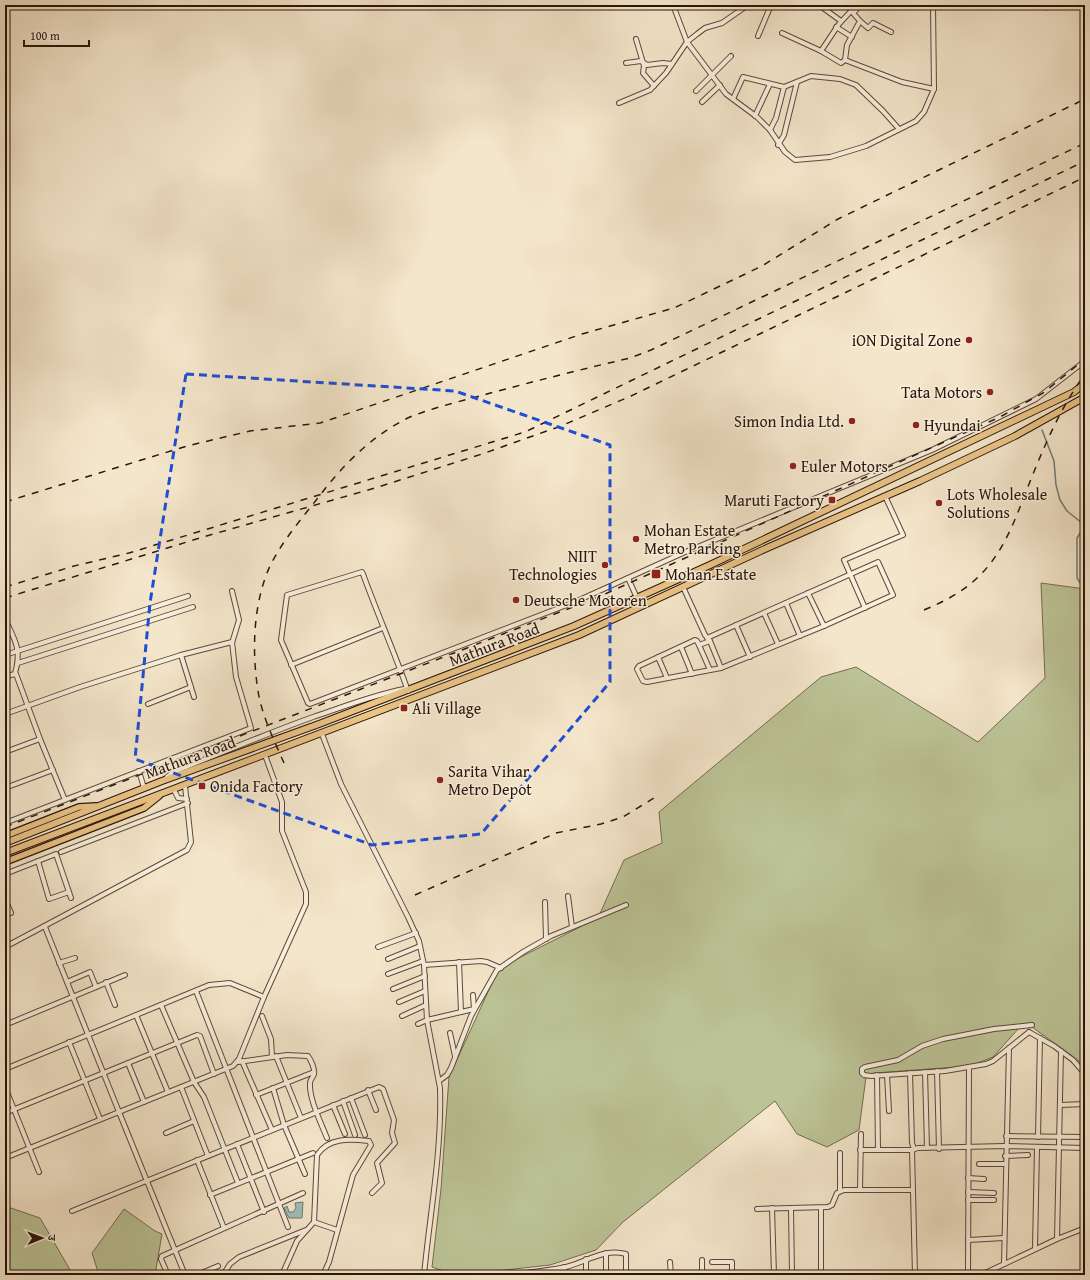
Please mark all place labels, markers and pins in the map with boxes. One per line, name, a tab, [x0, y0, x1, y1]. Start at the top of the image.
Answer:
place label: iON Digital Zone	[852, 328, 961, 352]
marker: iON Digital Zone	[964, 335, 974, 345]
place label: Tata Motors	[901, 380, 982, 404]
marker: Tata Motors	[985, 387, 995, 397]
place label: Simon India Ltd.	[734, 409, 844, 433]
place label: Hyundai	[924, 413, 981, 437]
marker: Simon India Ltd.	[847, 416, 857, 426]
marker: Hyundai	[911, 420, 921, 430]
place label: Euler Motors	[801, 454, 888, 478]
marker: Euler Motors	[788, 461, 798, 471]
place label: Lots Wholesale Solutions	[947, 482, 1047, 524]
place label: Maruti Factory	[724, 488, 824, 512]
marker: Maruti Factory	[827, 495, 837, 505]
marker: Lots Wholesale Solutions	[934, 498, 944, 508]
place label: Mohan Estate Metro Parking	[644, 518, 741, 560]
marker: Mohan Estate Metro Parking	[631, 534, 641, 544]
place label: NIIT Technologies	[509, 544, 597, 586]
marker: NIIT Technologies	[600, 560, 610, 570]
place label: Mohan Estate	[665, 562, 756, 586]
marker: Mohan Estate	[650, 568, 662, 580]
place label: Deutsche Motoren	[524, 588, 647, 612]
marker: Deutsche Motoren	[511, 595, 521, 605]
place label: Ali Village	[412, 696, 481, 720]
marker: Ali Village	[399, 703, 409, 713]
place label: Sarita Vihar Metro Depot	[448, 759, 532, 801]
place label: Onida Factory	[210, 774, 303, 798]
marker: Sarita Vihar Metro Depot	[435, 775, 445, 785]
marker: Onida Factory	[197, 781, 207, 791]

